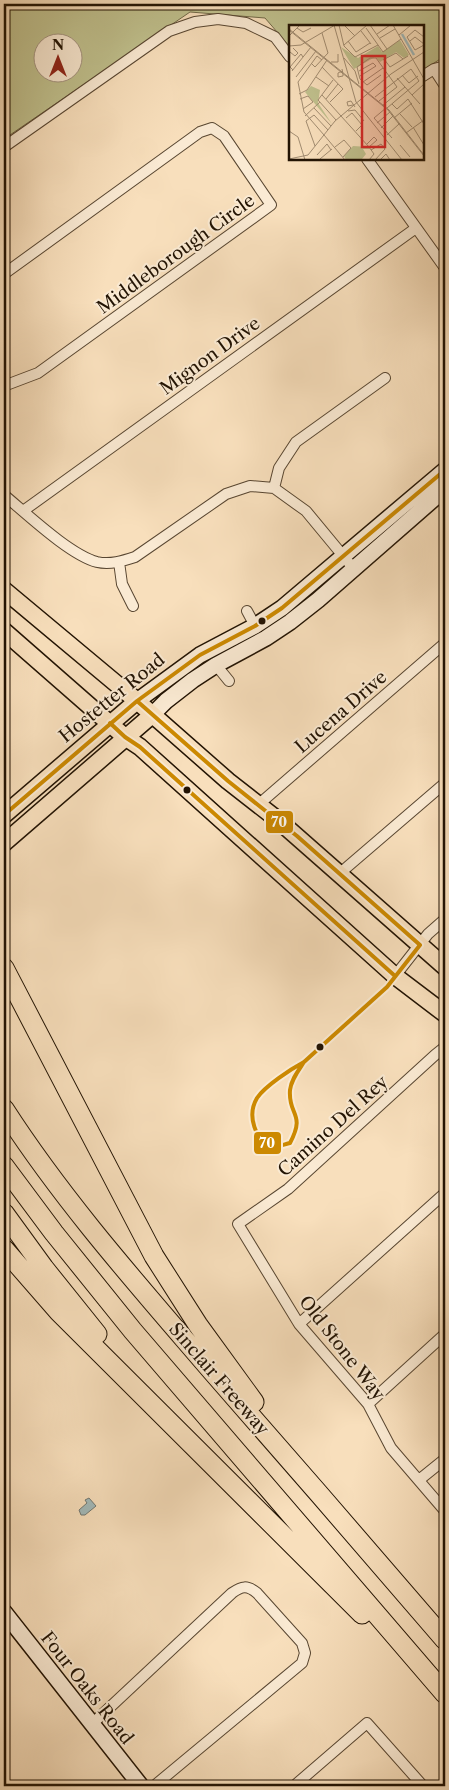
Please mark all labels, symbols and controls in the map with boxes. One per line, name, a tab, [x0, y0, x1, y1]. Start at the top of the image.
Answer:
inset map	[289, 25, 424, 160]
north arrow	[32, 32, 82, 82]
text: N	[52, 36, 64, 54]
street label: Middleborough Circle	[93, 189, 259, 319]
street label: Mignon Drive	[156, 312, 264, 400]
unlabelled marker	[257, 616, 267, 626]
street label: Hostetter Road	[55, 649, 169, 747]
street label: Lucena Drive	[291, 666, 391, 758]
unlabelled marker	[182, 785, 192, 795]
line badge: 70	[265, 810, 294, 834]
text: 70	[271, 813, 287, 831]
unlabelled marker	[315, 1042, 325, 1052]
street label: Camino Del Rey	[273, 1070, 393, 1181]
line badge: 70	[253, 1131, 282, 1155]
text: 70	[259, 1134, 275, 1152]
street label: Old Stone Way	[294, 1291, 390, 1405]
street label: Sinclair Freeway	[164, 1318, 274, 1440]
street label: Four Oaks Road	[36, 1627, 138, 1749]

